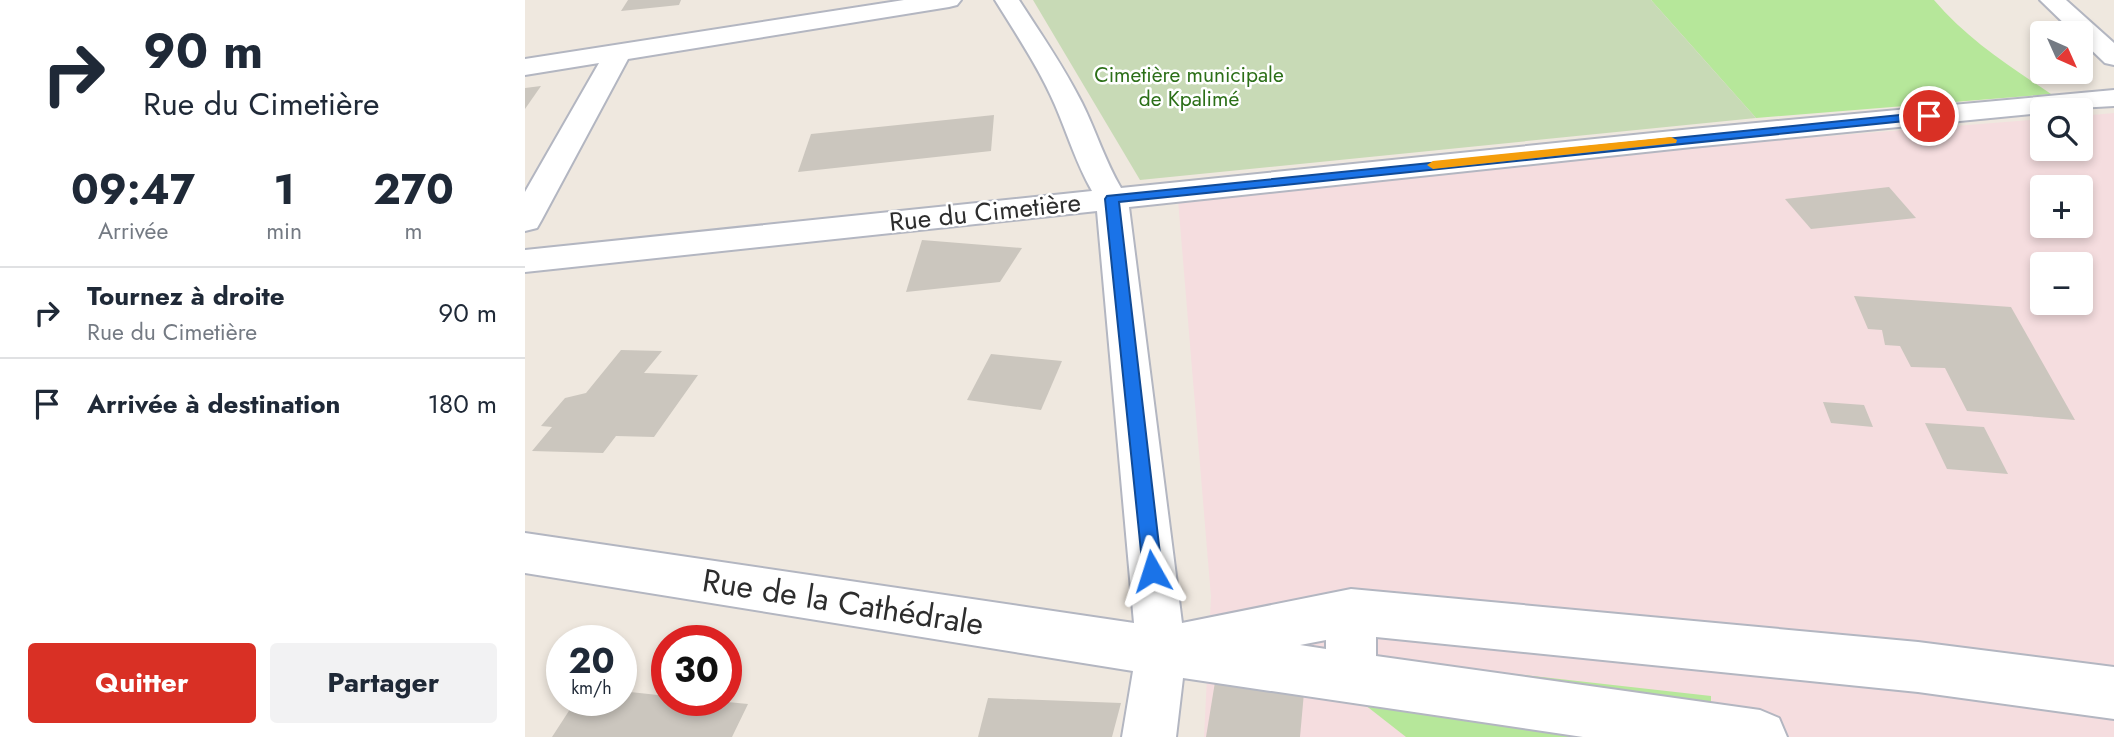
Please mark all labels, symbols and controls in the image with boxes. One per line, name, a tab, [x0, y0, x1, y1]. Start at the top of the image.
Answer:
text: 90 m	[143, 16, 263, 86]
north arrow	[2030, 21, 2093, 84]
map controls	[2030, 21, 2093, 315]
icon: right	[28, 28, 119, 119]
park label: Cimetière municipale de Kpalimé	[1094, 60, 1284, 114]
text: Rue du Cimetière	[143, 81, 380, 127]
pin	[1899, 86, 1959, 146]
icon: arrive	[1910, 97, 1948, 135]
button: search	[2030, 98, 2093, 161]
text: 09:47	[71, 159, 195, 220]
text: 1	[273, 159, 295, 220]
text: 270	[373, 159, 454, 220]
button: +	[2030, 175, 2093, 238]
street label: Rue du Cimetière	[887, 183, 1083, 241]
text: Arrivée	[98, 214, 168, 248]
text: min	[266, 214, 302, 248]
text: m	[405, 214, 423, 248]
button: −	[2030, 252, 2093, 315]
text: Tournez à droite	[87, 277, 285, 315]
icon: right	[28, 294, 66, 332]
text: 90 m	[438, 294, 497, 332]
text: Rue du Cimetière	[87, 315, 257, 349]
icon: arrive	[28, 385, 66, 423]
text: Arrivée à destination	[87, 385, 340, 423]
text: 180 m	[427, 385, 497, 423]
position arrow	[1115, 534, 1189, 608]
street label: Rue de la Cathédrale	[699, 557, 987, 647]
speed limit sign: 30	[651, 625, 742, 716]
text: 20	[568, 636, 615, 686]
button: Quitter	[28, 643, 256, 723]
button: Partager	[270, 643, 497, 723]
text: km/h	[571, 675, 612, 701]

